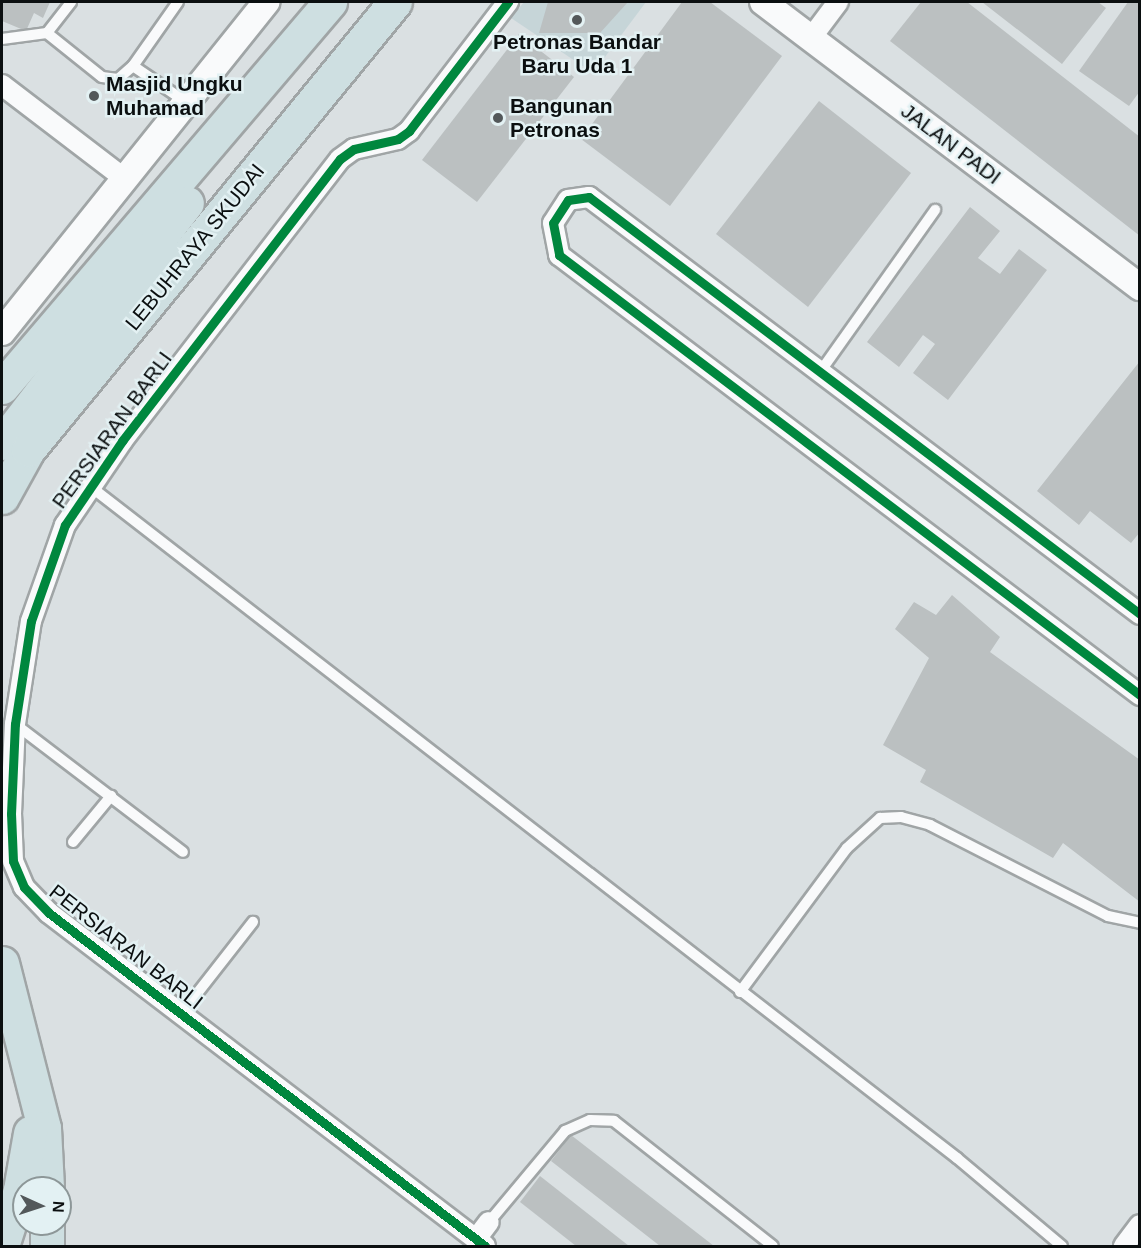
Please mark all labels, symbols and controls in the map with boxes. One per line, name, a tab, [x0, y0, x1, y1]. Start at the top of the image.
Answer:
marker: Petronas Bandar Baru Uda 1	[570, 13, 584, 27]
place label: Petronas Bandar Baru Uda 1	[493, 29, 661, 79]
place label: Masjid Ungku Muhamad	[106, 71, 243, 121]
marker: Masjid Ungku Muhamad	[87, 89, 101, 103]
place label: Bangunan Petronas	[510, 93, 613, 143]
street label: JALAN PADI	[896, 98, 1006, 190]
marker: Bangunan Petronas	[491, 111, 505, 125]
street label: LEBUHRAYA SKUDAI	[120, 158, 270, 336]
street label: PERSIARAN BARLI	[47, 347, 177, 513]
street label: PERSIARAN BARLI	[44, 879, 208, 1015]
north arrow	[12, 1176, 72, 1236]
text: N	[50, 1201, 67, 1213]

